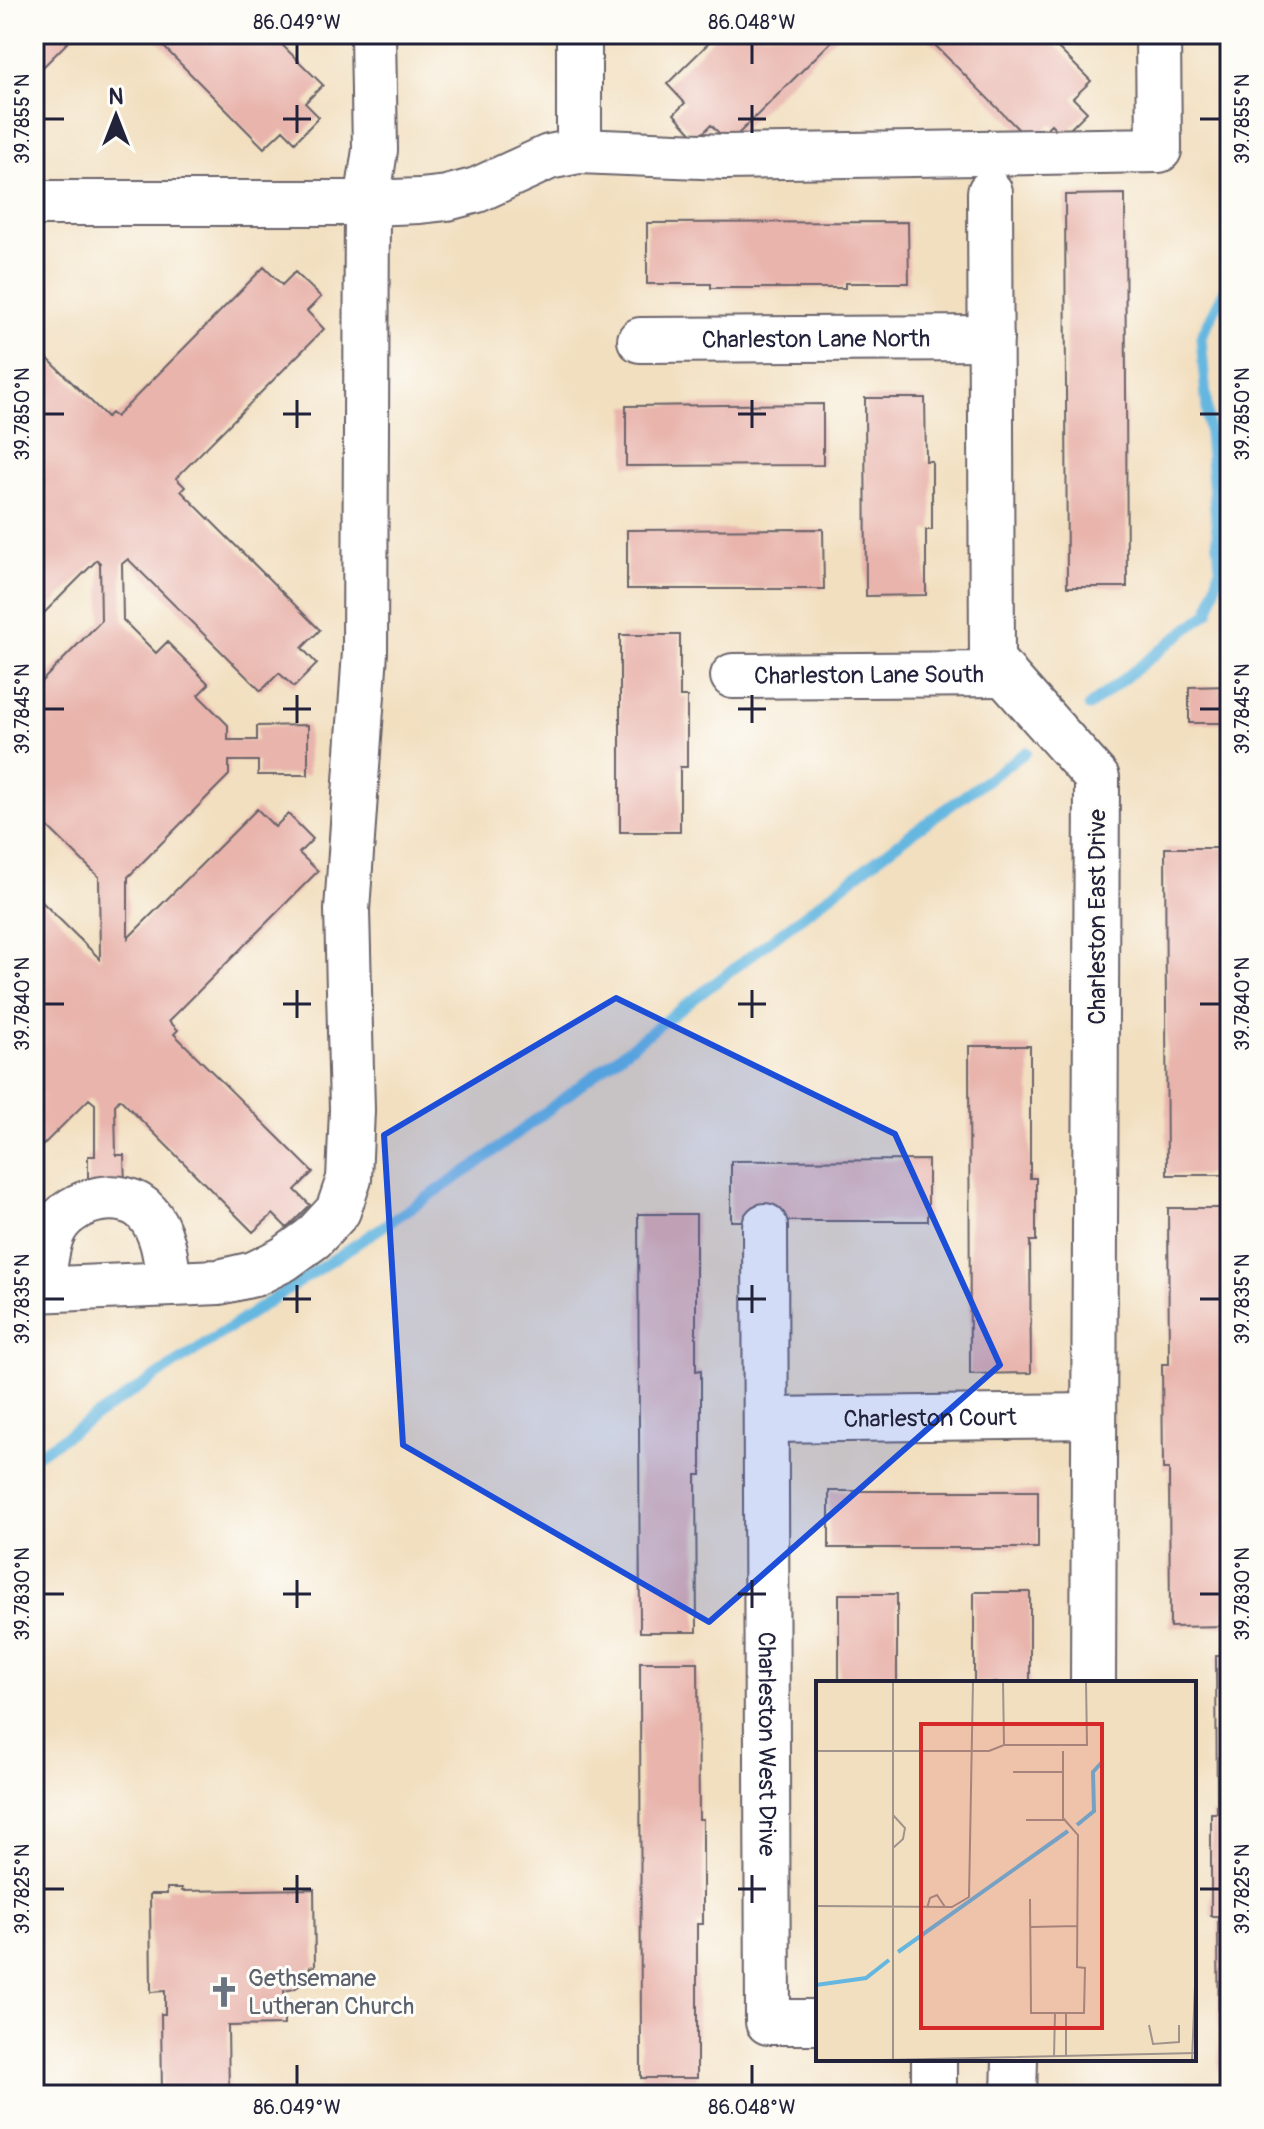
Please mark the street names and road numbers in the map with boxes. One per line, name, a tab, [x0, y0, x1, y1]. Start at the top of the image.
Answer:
street label: Charleston Lane North	[702, 324, 930, 354]
street label: Charleston Lane South	[754, 660, 984, 690]
street label: Charleston East Drive	[1083, 809, 1112, 1025]
street label: Charleston Court	[843, 1402, 1017, 1434]
street label: Charleston West Drive	[752, 1632, 782, 1856]

